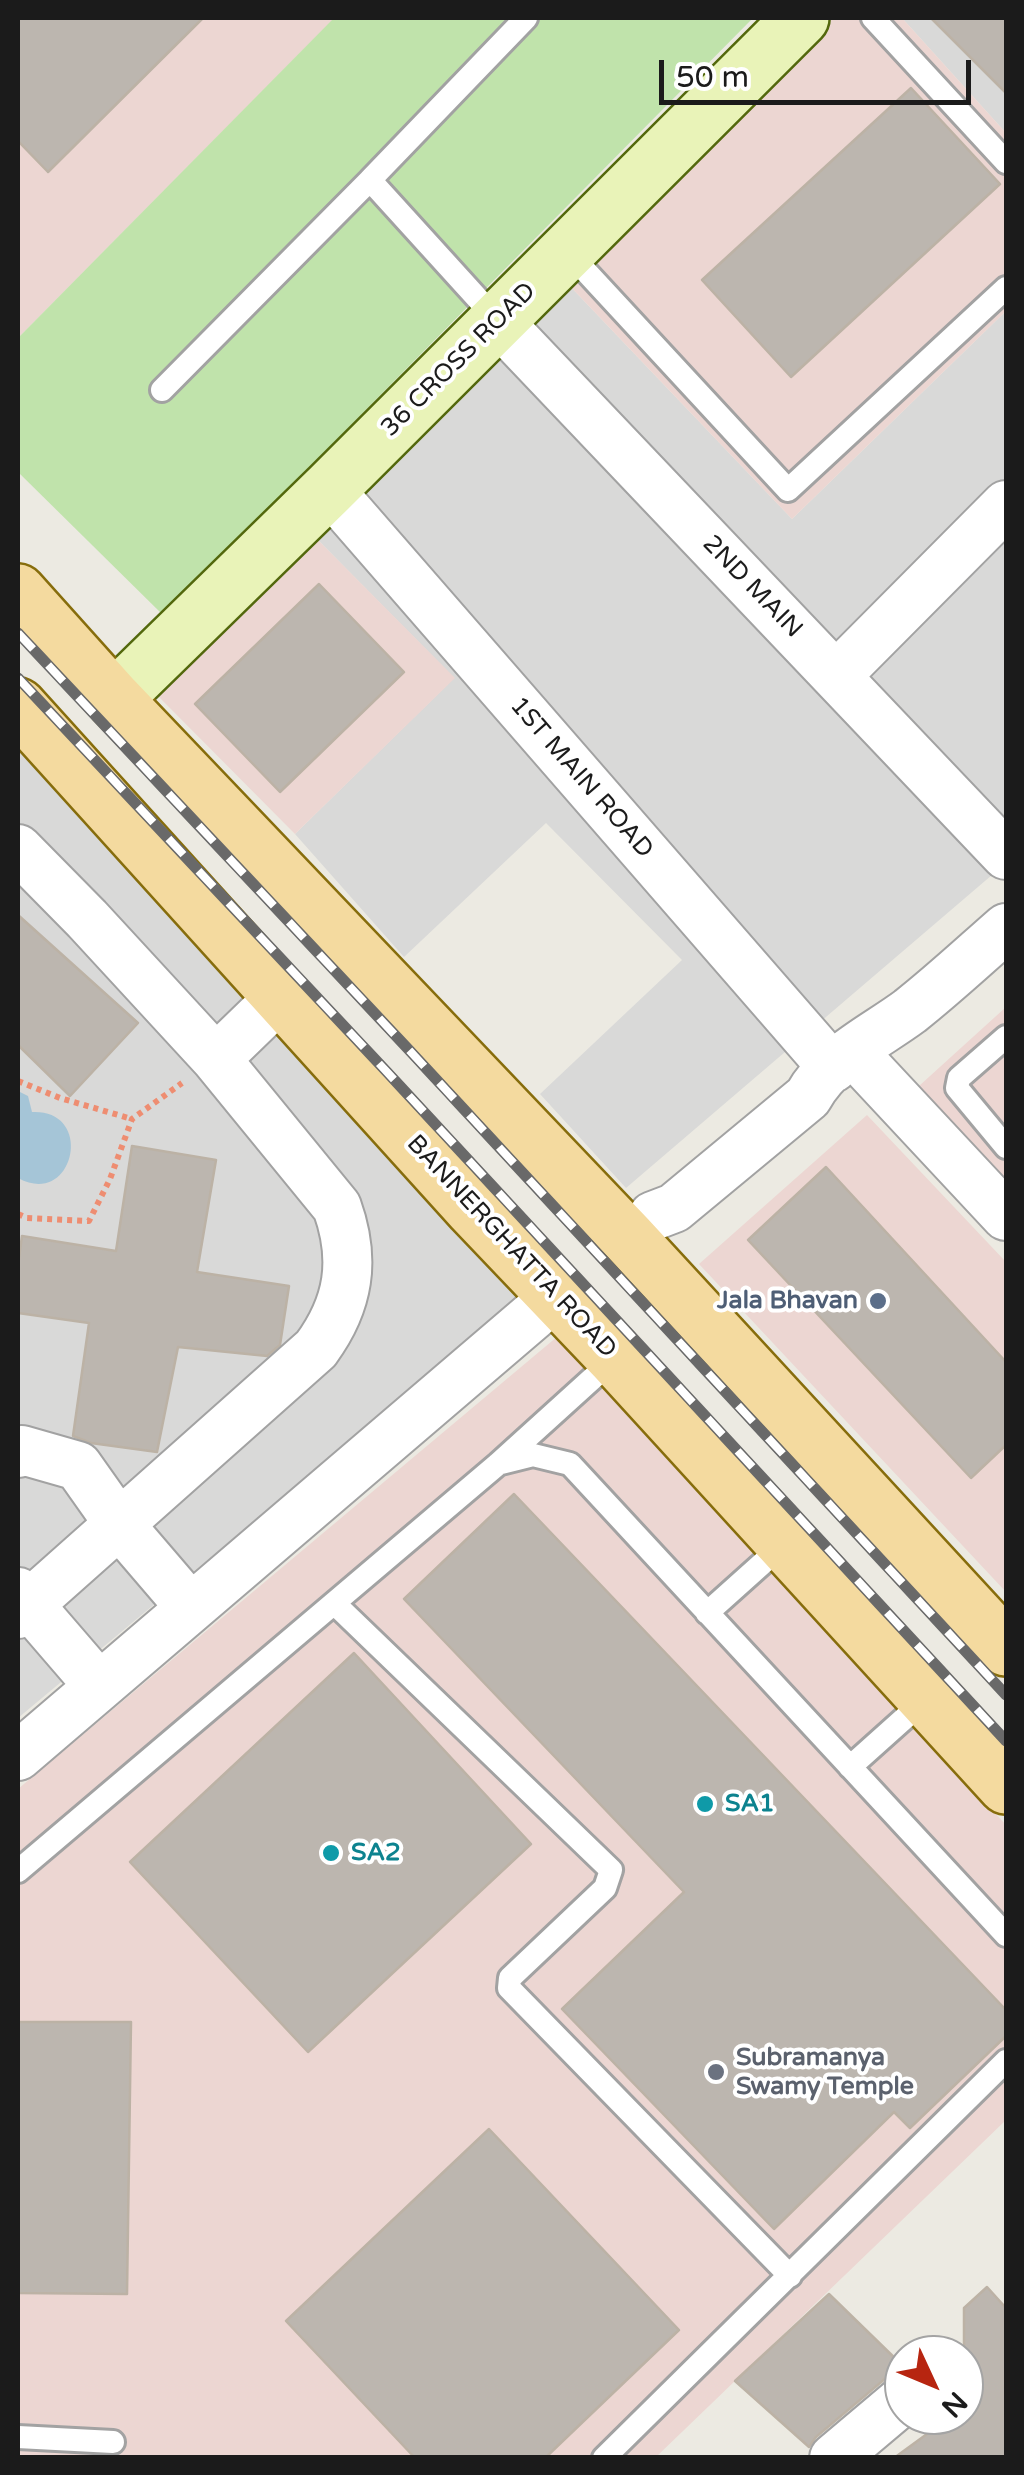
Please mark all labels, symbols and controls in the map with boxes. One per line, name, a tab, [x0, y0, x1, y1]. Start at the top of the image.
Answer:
scale bar	[664, 40, 976, 102]
text: 50 m	[676, 59, 749, 96]
street label: 36 CROSS ROAD	[376, 277, 542, 443]
street label: 2ND MAIN	[696, 529, 808, 645]
street label: 1ST MAIN ROAD	[503, 691, 659, 865]
street label: BANNERGHATTA ROAD	[400, 1129, 622, 1365]
place label: Jala Bhavan	[717, 1286, 858, 1316]
marker: Jala Bhavan	[867, 1290, 889, 1312]
place label: SA1	[725, 1789, 775, 1819]
marker: SA1	[694, 1793, 716, 1815]
place label: SA2	[351, 1838, 401, 1868]
marker: SA2	[320, 1842, 342, 1864]
place label: Subramanya Swamy Temple	[736, 2043, 914, 2102]
marker: Subramanya Swamy Temple	[705, 2061, 727, 2083]
north arrow	[884, 2335, 984, 2435]
text: N	[934, 2385, 974, 2424]

